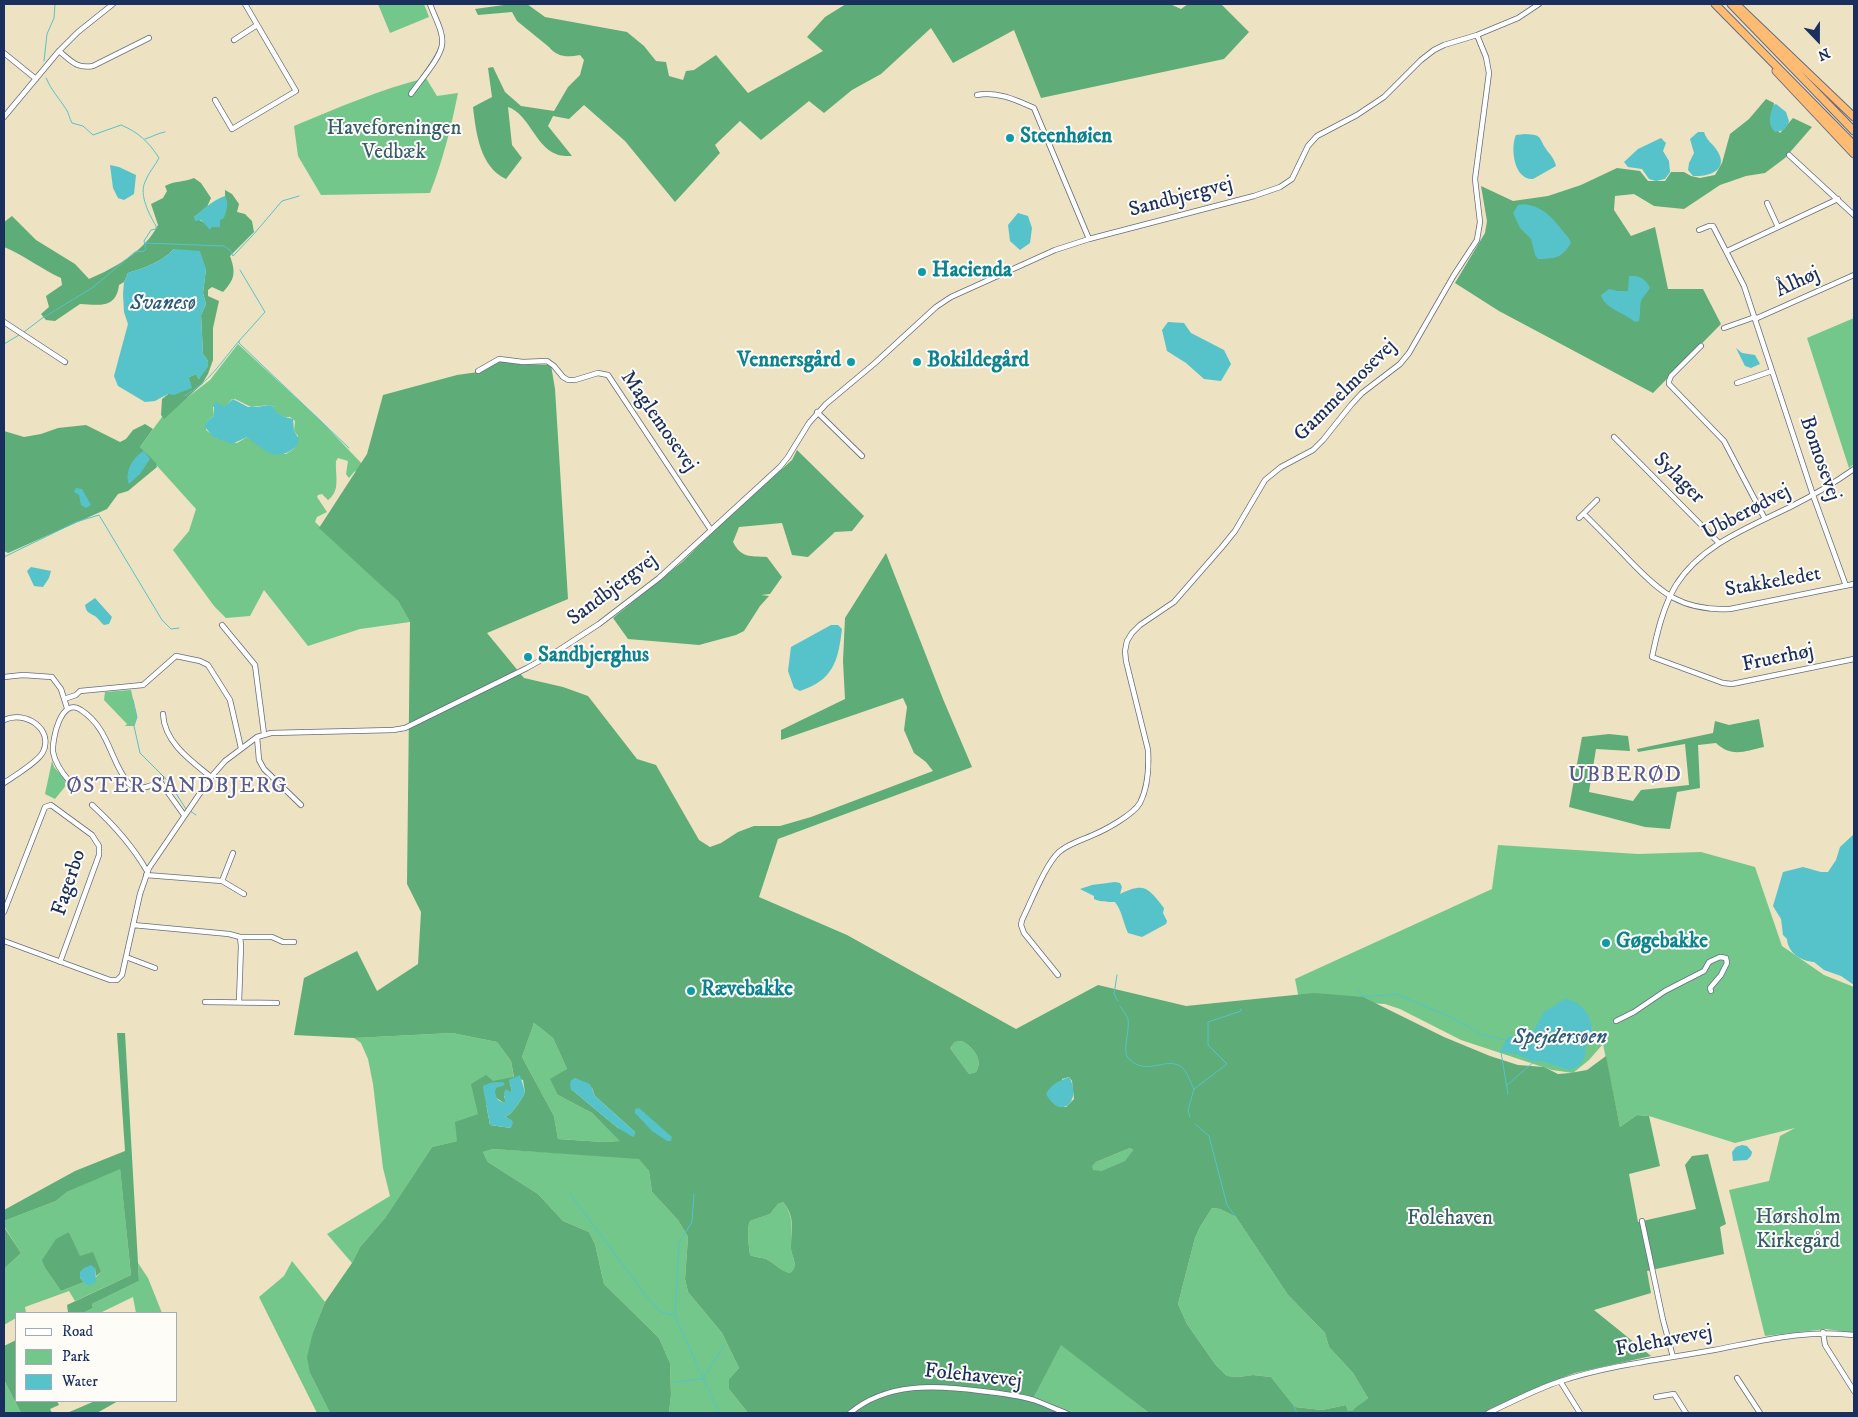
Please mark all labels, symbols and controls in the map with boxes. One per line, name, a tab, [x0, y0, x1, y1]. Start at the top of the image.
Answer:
north arrow	[1793, 15, 1843, 65]
text: N	[1815, 43, 1832, 64]
park label: Haveforeningen Vedbæk	[327, 117, 461, 167]
place label: Steenhøien	[1020, 125, 1112, 151]
marker: Steenhøien	[1004, 132, 1016, 144]
street label: Sandbjergvej	[1126, 172, 1236, 224]
place label: Hacienda	[932, 259, 1012, 285]
street label: Ålhøj	[1772, 262, 1824, 304]
marker: Hacienda	[916, 266, 928, 278]
water label: Svanesø	[130, 291, 196, 317]
street label: Gammelmosevej	[1289, 334, 1403, 448]
place label: Vennersgård	[737, 349, 841, 375]
place label: Bokildegård	[927, 349, 1029, 375]
marker: Vennersgård	[845, 356, 857, 368]
marker: Bokildegård	[911, 356, 923, 368]
street label: Maglemosevej	[614, 367, 702, 477]
street label: Bomosevej	[1793, 413, 1845, 505]
street label: Sylager	[1647, 448, 1709, 510]
street label: Ubberødvej	[1699, 479, 1795, 547]
street label: Sandbjergvej	[563, 548, 663, 632]
street label: Stakkeledet	[1723, 562, 1823, 604]
street label: Fruerhøj	[1740, 639, 1816, 679]
place label: Sandbjerghus	[538, 644, 649, 670]
marker: Sandbjerghus	[522, 651, 534, 663]
district label: UBBERØD	[1567, 763, 1683, 789]
district label: ØSTER SANDBJERG	[64, 774, 290, 800]
street label: Fagerbo	[48, 847, 92, 919]
place label: Gøgebakke	[1616, 930, 1708, 956]
marker: Gøgebakke	[1600, 937, 1612, 949]
place label: Rævebakke	[701, 978, 793, 1004]
marker: Rævebakke	[685, 985, 697, 997]
water label: Spejdersøen	[1513, 1025, 1607, 1051]
park label: Hørsholm Kirkegård	[1755, 1206, 1841, 1256]
park label: Folehaven	[1407, 1207, 1493, 1233]
legend	[15, 1312, 178, 1402]
street label: Folehavevej	[1614, 1320, 1714, 1364]
text: Road	[62, 1322, 93, 1341]
text: Park	[62, 1347, 90, 1366]
street label: Folehavevej	[923, 1359, 1023, 1395]
text: Water	[62, 1372, 98, 1391]

